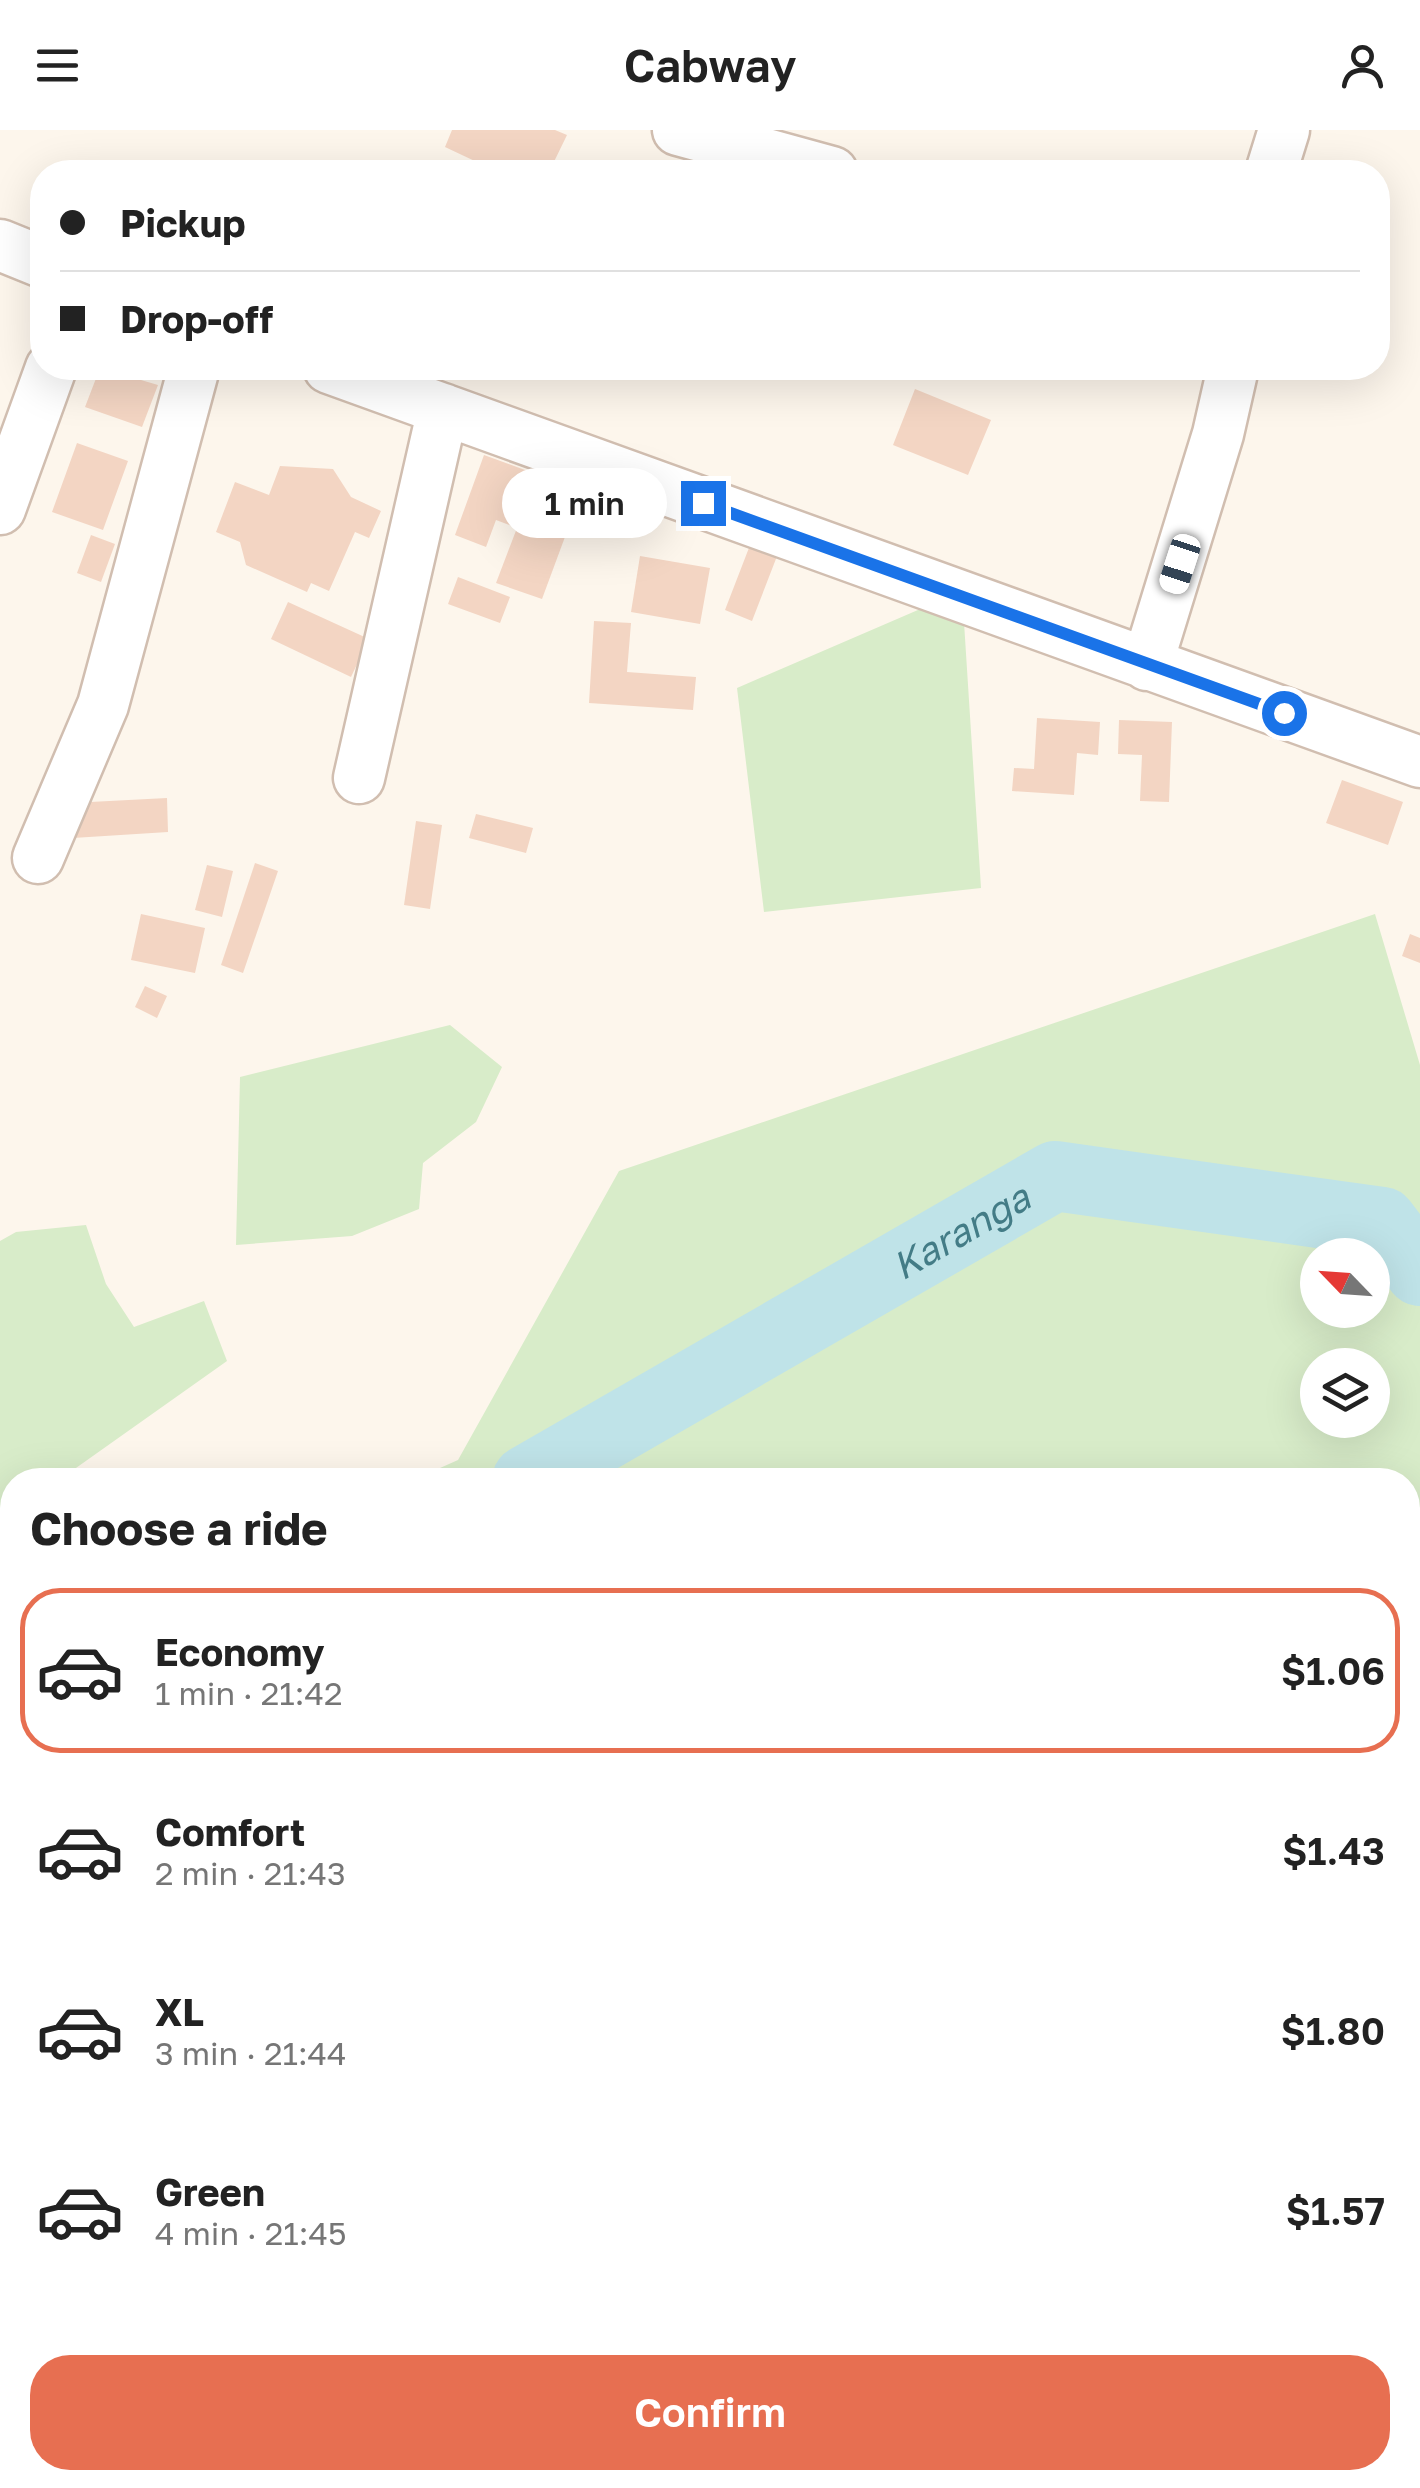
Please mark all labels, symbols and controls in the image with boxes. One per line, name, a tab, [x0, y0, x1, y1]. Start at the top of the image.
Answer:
icon: menu	[30, 38, 85, 93]
text: Cabway	[624, 38, 796, 92]
icon: person	[1335, 38, 1390, 93]
text: Pickup	[120, 200, 246, 245]
text: Drop-off	[120, 296, 273, 341]
callout: 1 min	[503, 468, 668, 538]
route end	[681, 481, 726, 526]
text: 1 min	[544, 484, 625, 522]
car	[1156, 531, 1204, 597]
route start	[1262, 691, 1307, 736]
water label: Karanga	[883, 1172, 1038, 1288]
north arrow	[1300, 1238, 1390, 1328]
map controls	[1300, 1238, 1390, 1438]
button: layers	[1300, 1348, 1390, 1438]
text: Choose a ride	[30, 1501, 328, 1555]
icon: car	[35, 1626, 125, 1716]
text: Economy	[155, 1629, 324, 1674]
text: $1.06	[1281, 1648, 1385, 1693]
text: 1 min · 21:42	[155, 1674, 342, 1712]
icon: car	[35, 1806, 125, 1896]
text: Comfort	[155, 1809, 305, 1854]
text: $1.43	[1282, 1828, 1385, 1873]
text: 2 min · 21:43	[155, 1854, 346, 1892]
icon: car	[35, 1986, 125, 2076]
text: XL	[155, 1989, 204, 2034]
text: $1.80	[1281, 2008, 1385, 2053]
text: 3 min · 21:44	[155, 2034, 347, 2072]
icon: car	[35, 2166, 125, 2256]
text: Green	[155, 2169, 265, 2214]
text: $1.57	[1286, 2188, 1385, 2233]
text: 4 min · 21:45	[155, 2214, 346, 2252]
button: Confirm	[30, 2355, 1390, 2470]

